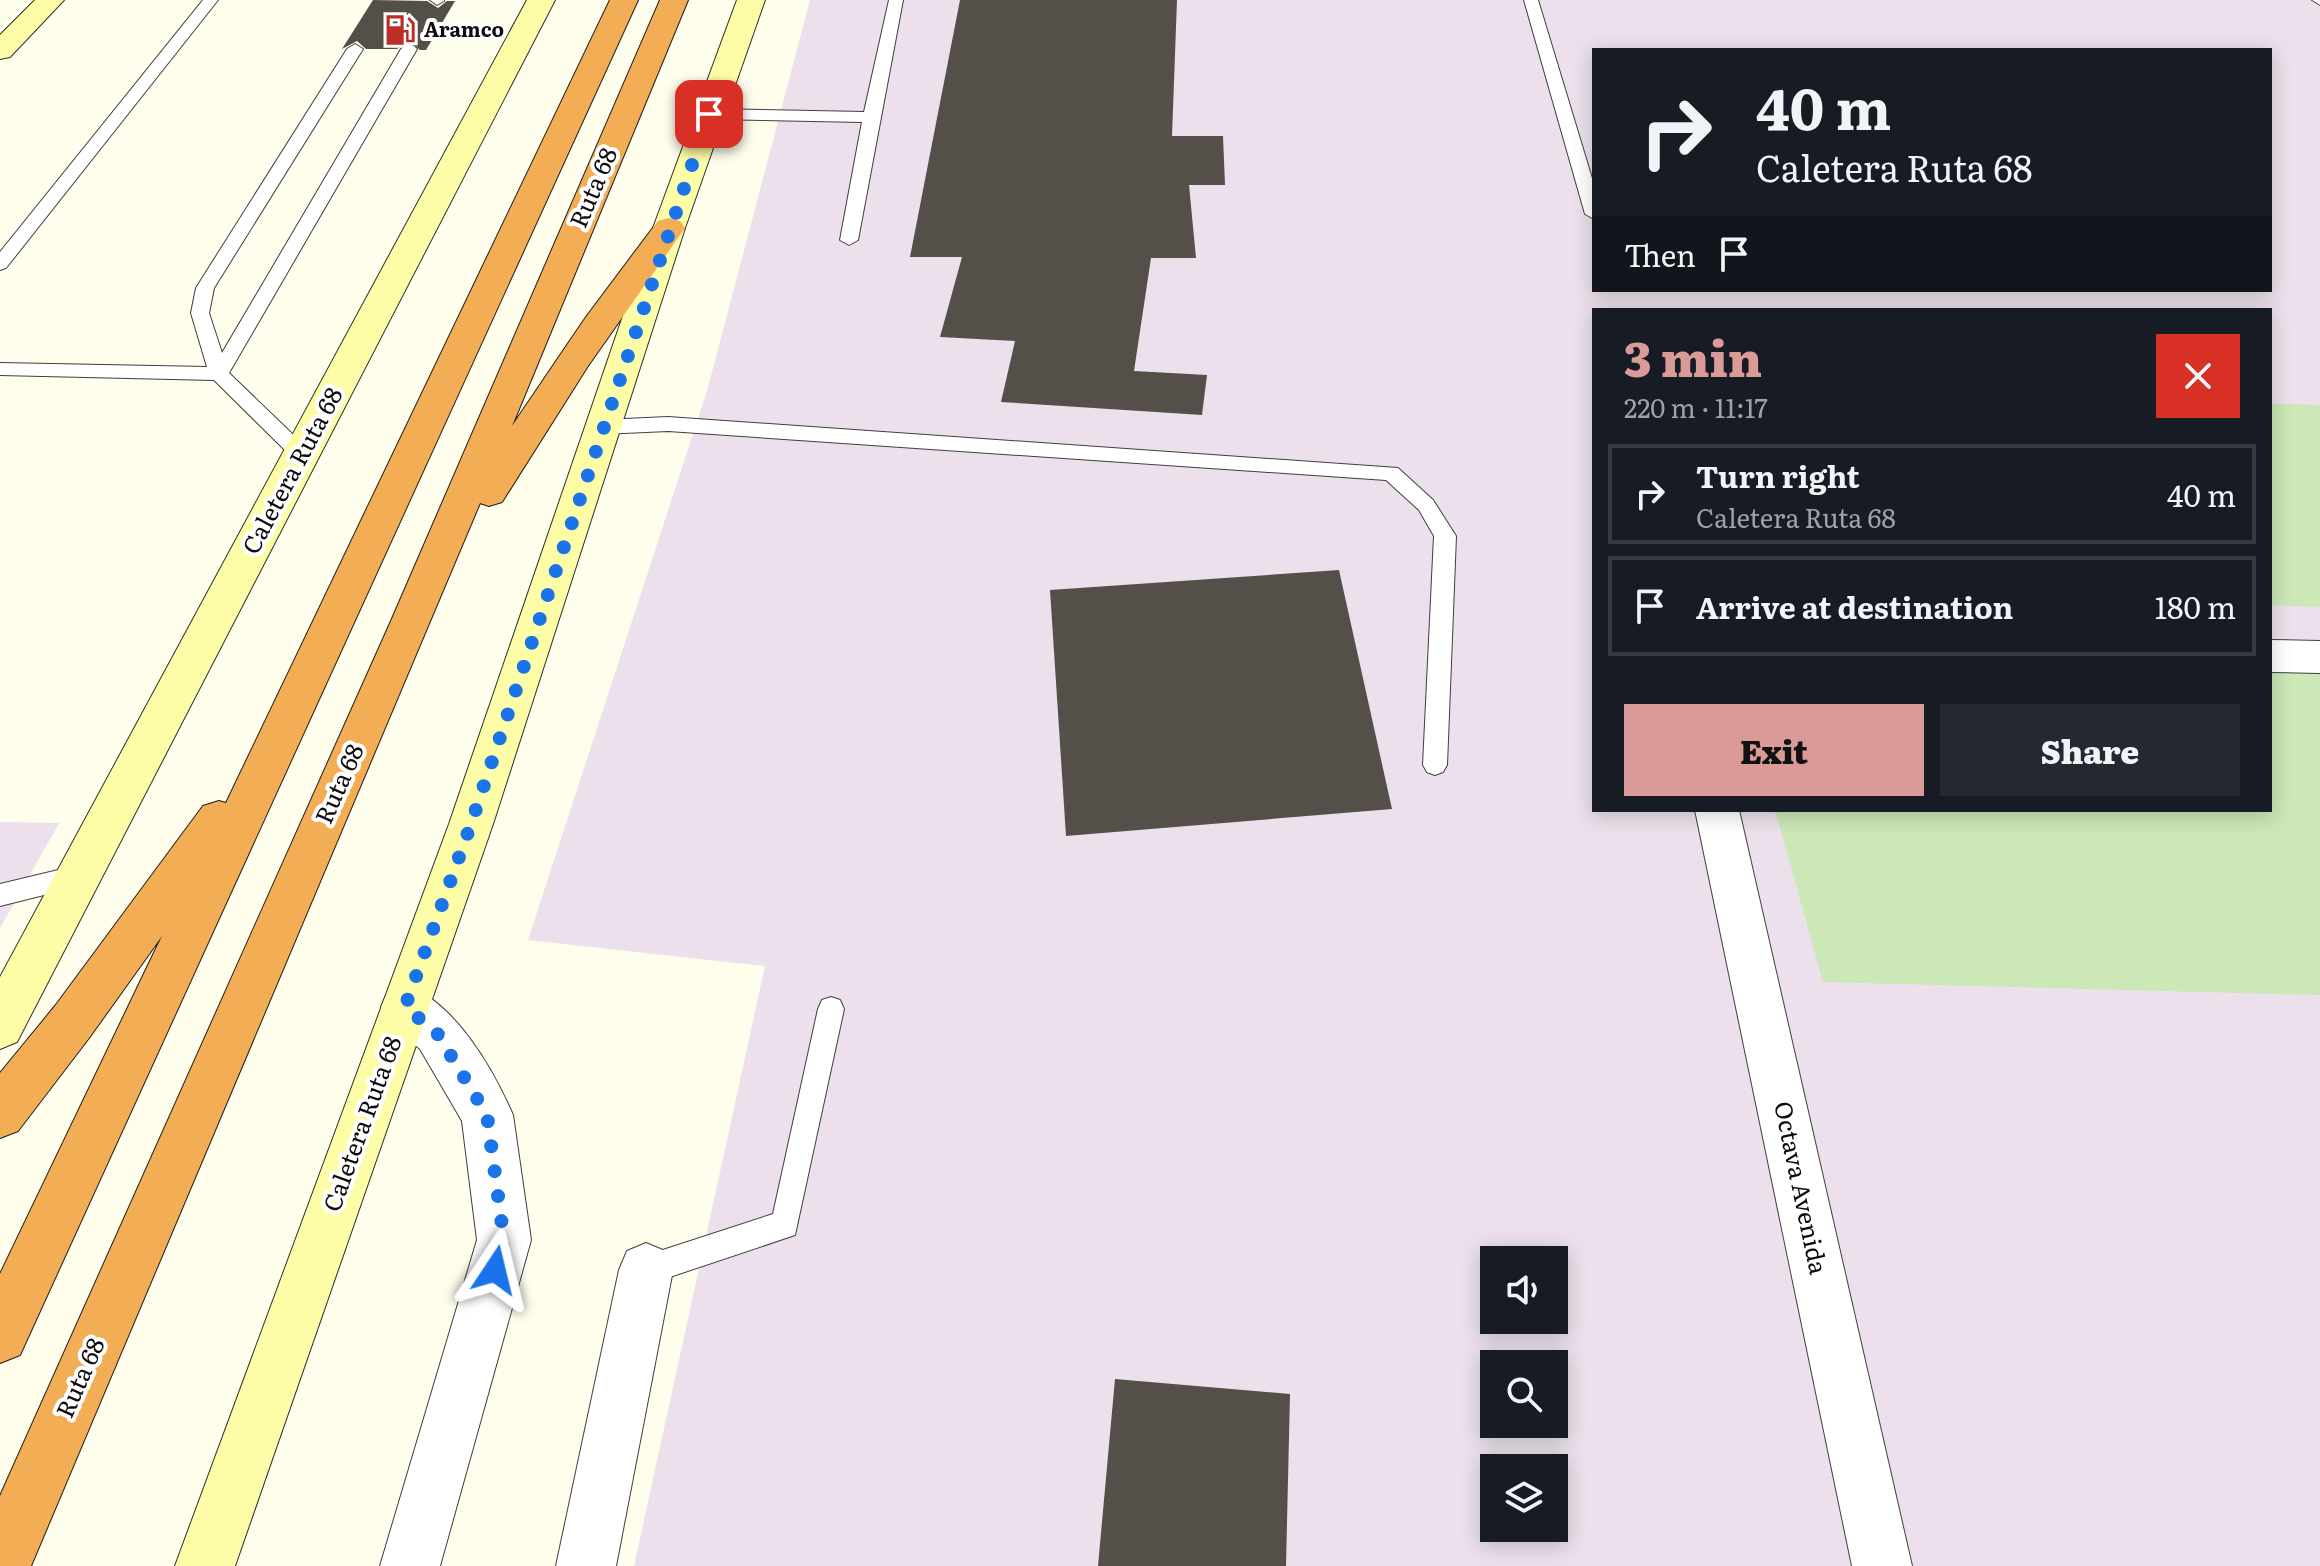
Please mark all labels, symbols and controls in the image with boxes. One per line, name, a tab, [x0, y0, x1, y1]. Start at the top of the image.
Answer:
fuel station icon: Aramco	[383, 13, 417, 47]
place label: Aramco	[424, 13, 504, 43]
text: 40 m	[1756, 64, 1891, 147]
pin	[675, 80, 743, 148]
icon: right	[1624, 80, 1728, 184]
icon: arrive	[687, 92, 731, 136]
text: Caletera Ruta 68	[1756, 140, 2033, 193]
street label: Ruta 68	[559, 141, 624, 233]
text: Then	[1624, 232, 1696, 276]
icon: arrive	[1712, 232, 1756, 276]
text: 3 min	[1624, 321, 1762, 392]
button: close	[2156, 334, 2240, 418]
street label: Caletera Ruta 68	[232, 380, 350, 559]
text: 220 m · 11:17	[1624, 387, 1768, 426]
text: Turn right	[1696, 453, 1860, 497]
icon: right	[1628, 472, 1672, 516]
text: 40 m	[2167, 472, 2236, 516]
text: Caletera Ruta 68	[1696, 497, 1896, 536]
icon: arrive	[1628, 584, 1672, 628]
text: Arrive at destination	[1696, 584, 2013, 628]
text: 180 m	[2155, 584, 2236, 628]
button: Exit	[1624, 704, 1924, 796]
button: Share	[1940, 704, 2240, 796]
street label: Ruta 68	[305, 737, 371, 829]
street label: Caletera Ruta 68	[313, 1031, 409, 1216]
street label: Octava Avenida	[1767, 1098, 1838, 1277]
position arrow	[453, 1228, 537, 1312]
map controls	[1480, 1246, 1568, 1542]
button: sound	[1480, 1246, 1568, 1334]
street label: Ruta 68	[46, 1331, 112, 1423]
button: search	[1480, 1350, 1568, 1438]
button: layers	[1480, 1454, 1568, 1542]

